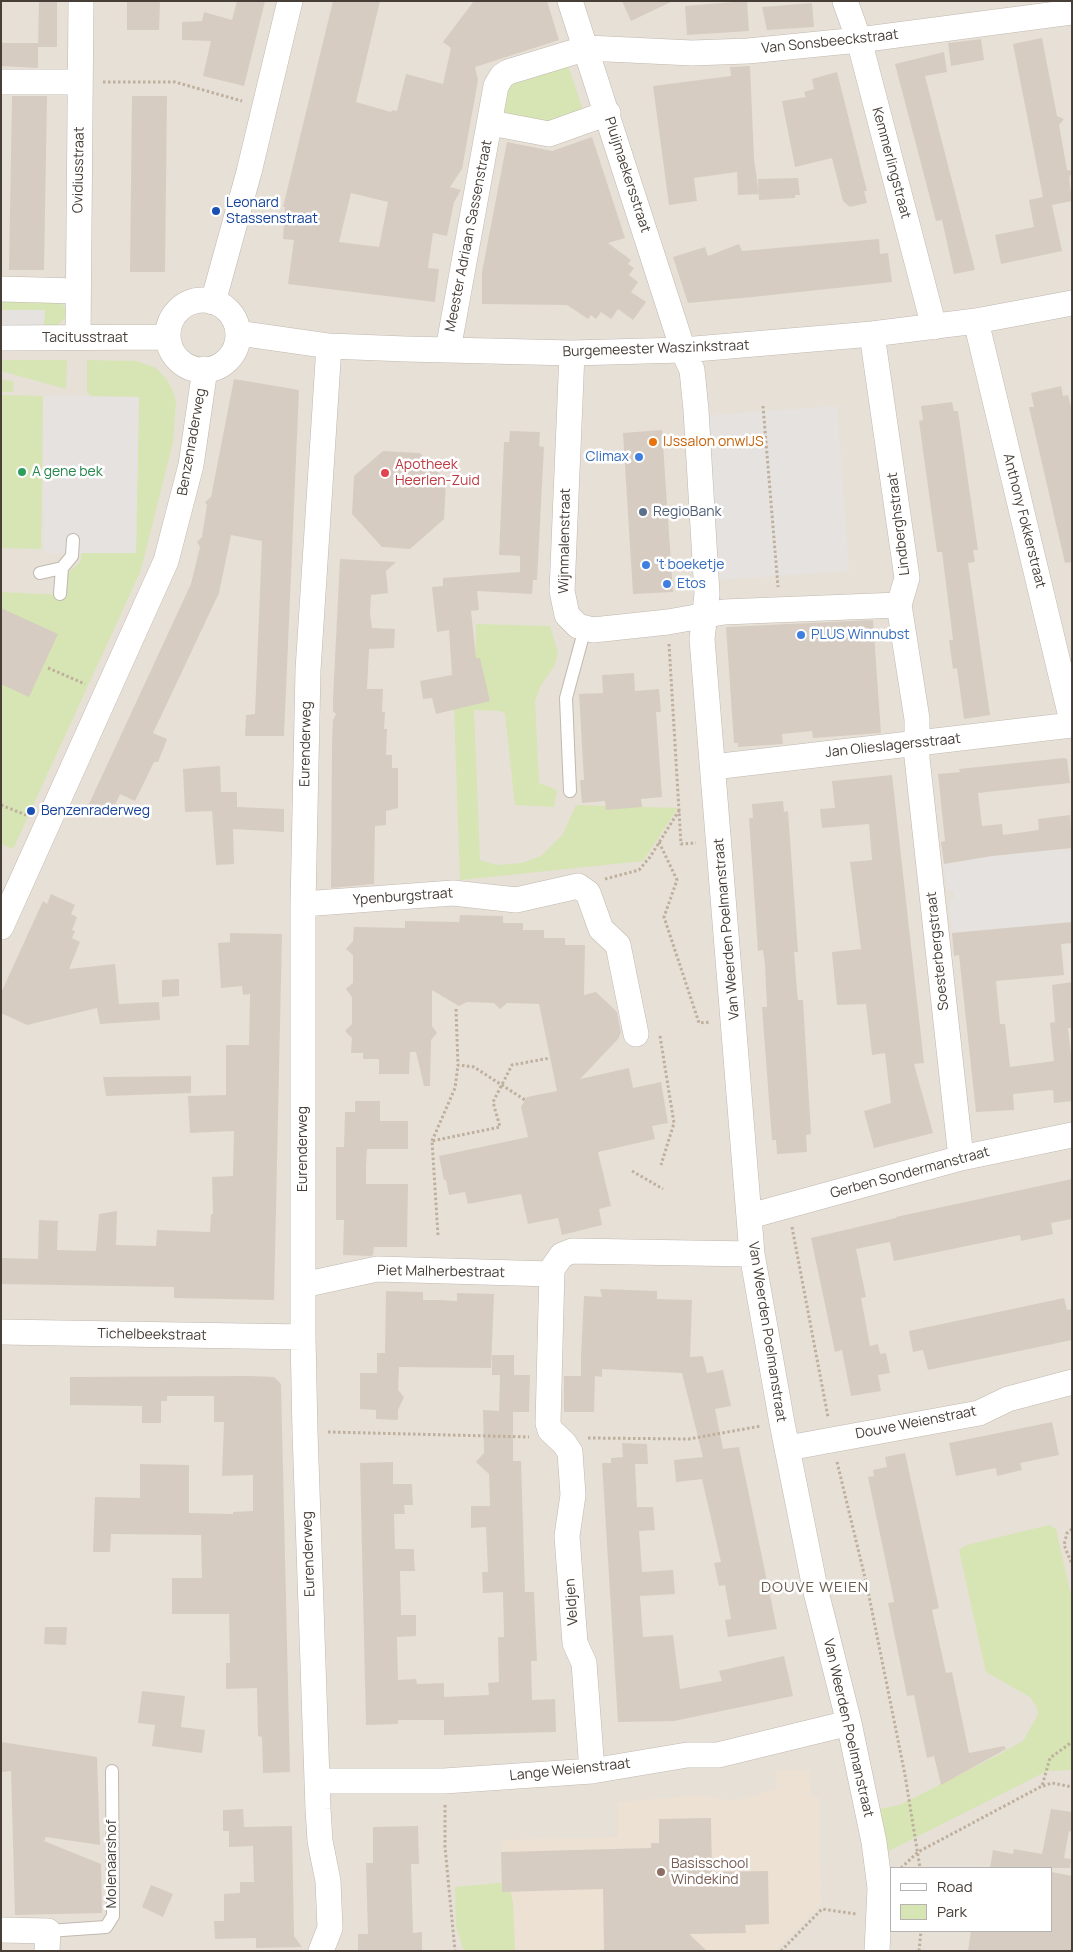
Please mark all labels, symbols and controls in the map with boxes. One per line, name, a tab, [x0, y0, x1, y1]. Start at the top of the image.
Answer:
street label: Van Sonsbeeckstraat	[761, 26, 899, 58]
street label: Kemmerlingstraat	[868, 105, 914, 221]
street label: Pluijmaekersstraat	[600, 115, 654, 235]
street label: Ovidiusstraat	[70, 127, 88, 213]
street label: Meester Adriaan Sassenstraat	[442, 139, 496, 333]
place label: Leonard Stassenstraat	[226, 195, 318, 228]
marker: Leonard Stassenstraat	[210, 205, 222, 217]
street label: Tacitusstraat	[42, 330, 128, 346]
street label: Burgemeester Waszinkstraat	[562, 337, 750, 361]
street label: Benzenraderweg	[174, 387, 210, 497]
place label: IJssalon onwIJS	[663, 434, 764, 450]
marker: IJssalon onwIJS	[647, 436, 659, 448]
place label: Climax	[585, 449, 629, 465]
marker: Climax	[633, 451, 645, 463]
street label: Anthony Fokkerstraat	[999, 452, 1049, 590]
place label: Apotheek Heerlen-Zuid	[395, 457, 480, 490]
place label: A gene bek	[32, 464, 103, 480]
marker: A gene bek	[16, 466, 28, 478]
marker: Apotheek Heerlen-Zuid	[379, 467, 391, 479]
street label: Lindberghstraat	[884, 472, 914, 576]
street label: Wijnmalenstraat	[556, 488, 574, 594]
place label: RegioBank	[653, 504, 721, 520]
marker: RegioBank	[637, 506, 649, 518]
place label: 't boeketje	[656, 557, 724, 573]
marker: 't boeketje	[640, 559, 652, 571]
place label: Etos	[677, 576, 706, 592]
marker: Etos	[661, 578, 673, 590]
place label: PLUS Winnubst	[811, 627, 910, 643]
marker: PLUS Winnubst	[795, 629, 807, 641]
street label: Eurenderweg	[297, 701, 315, 787]
street label: Jan Olieslagersstraat	[824, 731, 962, 761]
place label: Benzenraderweg	[41, 803, 150, 819]
marker: Benzenraderweg	[25, 805, 37, 817]
street label: Van Weerden Poelmanstraat	[711, 837, 743, 1021]
street label: Ypenburgstraat	[352, 885, 454, 909]
street label: Soesterbergstraat	[923, 891, 953, 1011]
street label: Eurenderweg	[295, 1106, 311, 1192]
street label: Gerben Sondermanstraat	[829, 1144, 991, 1202]
street label: Van Weerden Poelmanstraat	[744, 1241, 790, 1423]
street label: Piet Malherbestraat	[377, 1262, 505, 1282]
street label: Tichelbeekstraat	[97, 1326, 207, 1344]
street label: Douve Weienstraat	[854, 1403, 978, 1443]
street label: Eurenderweg	[299, 1511, 319, 1597]
street label: Veldjen	[562, 1578, 582, 1626]
district label: DOUVE WEIEN	[760, 1579, 870, 1597]
street label: Van Weerden Poelmanstraat	[819, 1637, 877, 1819]
street label: Lange Weienstraat	[509, 1755, 631, 1785]
street label: Molenaarshof	[104, 1820, 120, 1908]
place label: Basisschool Windekind	[671, 1856, 749, 1888]
marker: Basisschool Windekind	[655, 1866, 667, 1878]
legend	[890, 1867, 1053, 1932]
text: Road	[937, 1876, 973, 1897]
text: Park	[937, 1901, 967, 1922]

